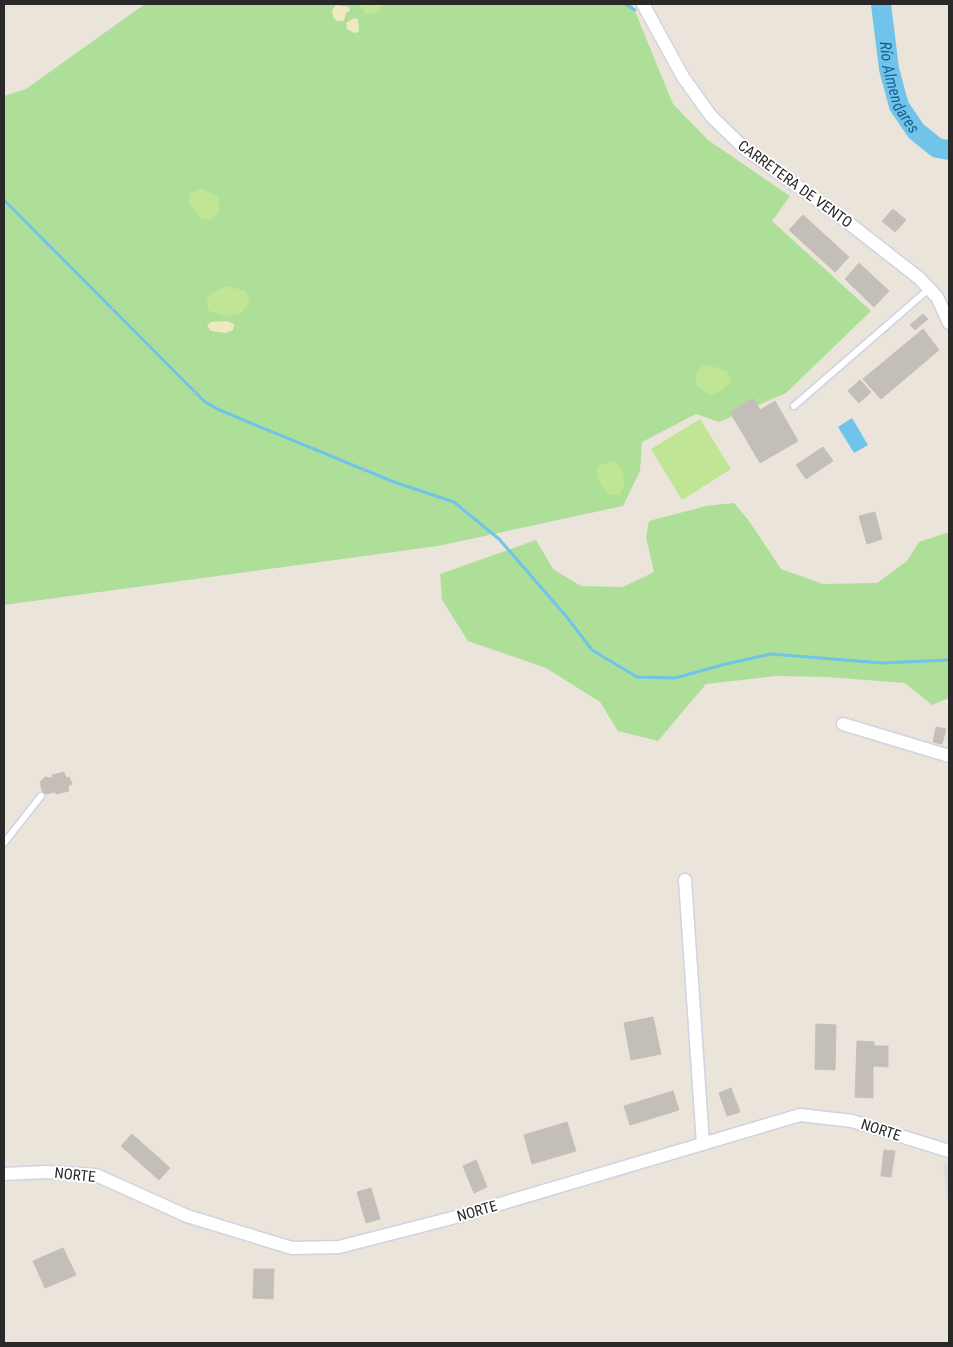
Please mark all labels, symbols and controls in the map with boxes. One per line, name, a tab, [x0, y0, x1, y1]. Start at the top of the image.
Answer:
water label: Río Almendares	[876, 40, 924, 137]
street label: CARRETERA DE VENTO	[734, 136, 856, 232]
street label: NORTE	[859, 1115, 903, 1145]
street label: NORTE	[54, 1164, 96, 1186]
street label: NORTE	[455, 1197, 499, 1225]

